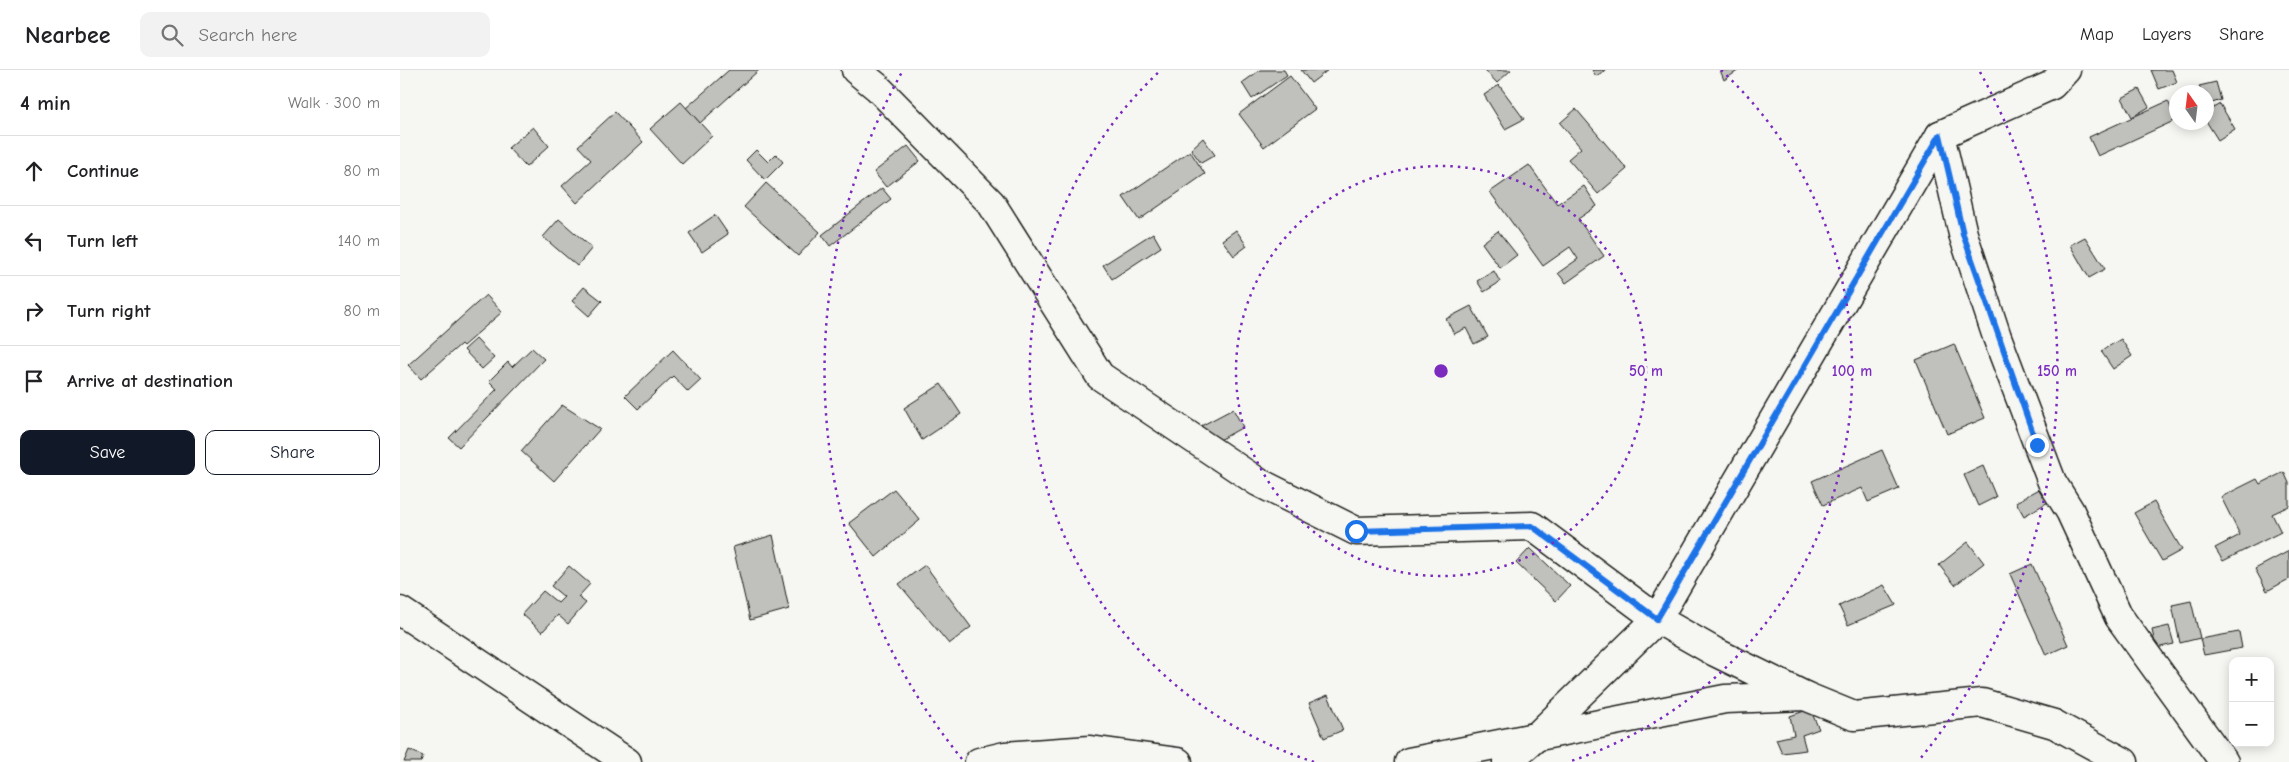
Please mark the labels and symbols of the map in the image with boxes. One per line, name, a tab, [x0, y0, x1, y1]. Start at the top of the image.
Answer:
north arrow	[2169, 85, 2214, 130]
centre of rings	[1432, 362, 1450, 380]
text: 50 m	[1629, 362, 1663, 380]
text: 100 m	[1832, 362, 1872, 380]
text: 150 m	[2037, 362, 2077, 380]
route end	[2026, 434, 2049, 457]
route start	[1345, 520, 1368, 543]

